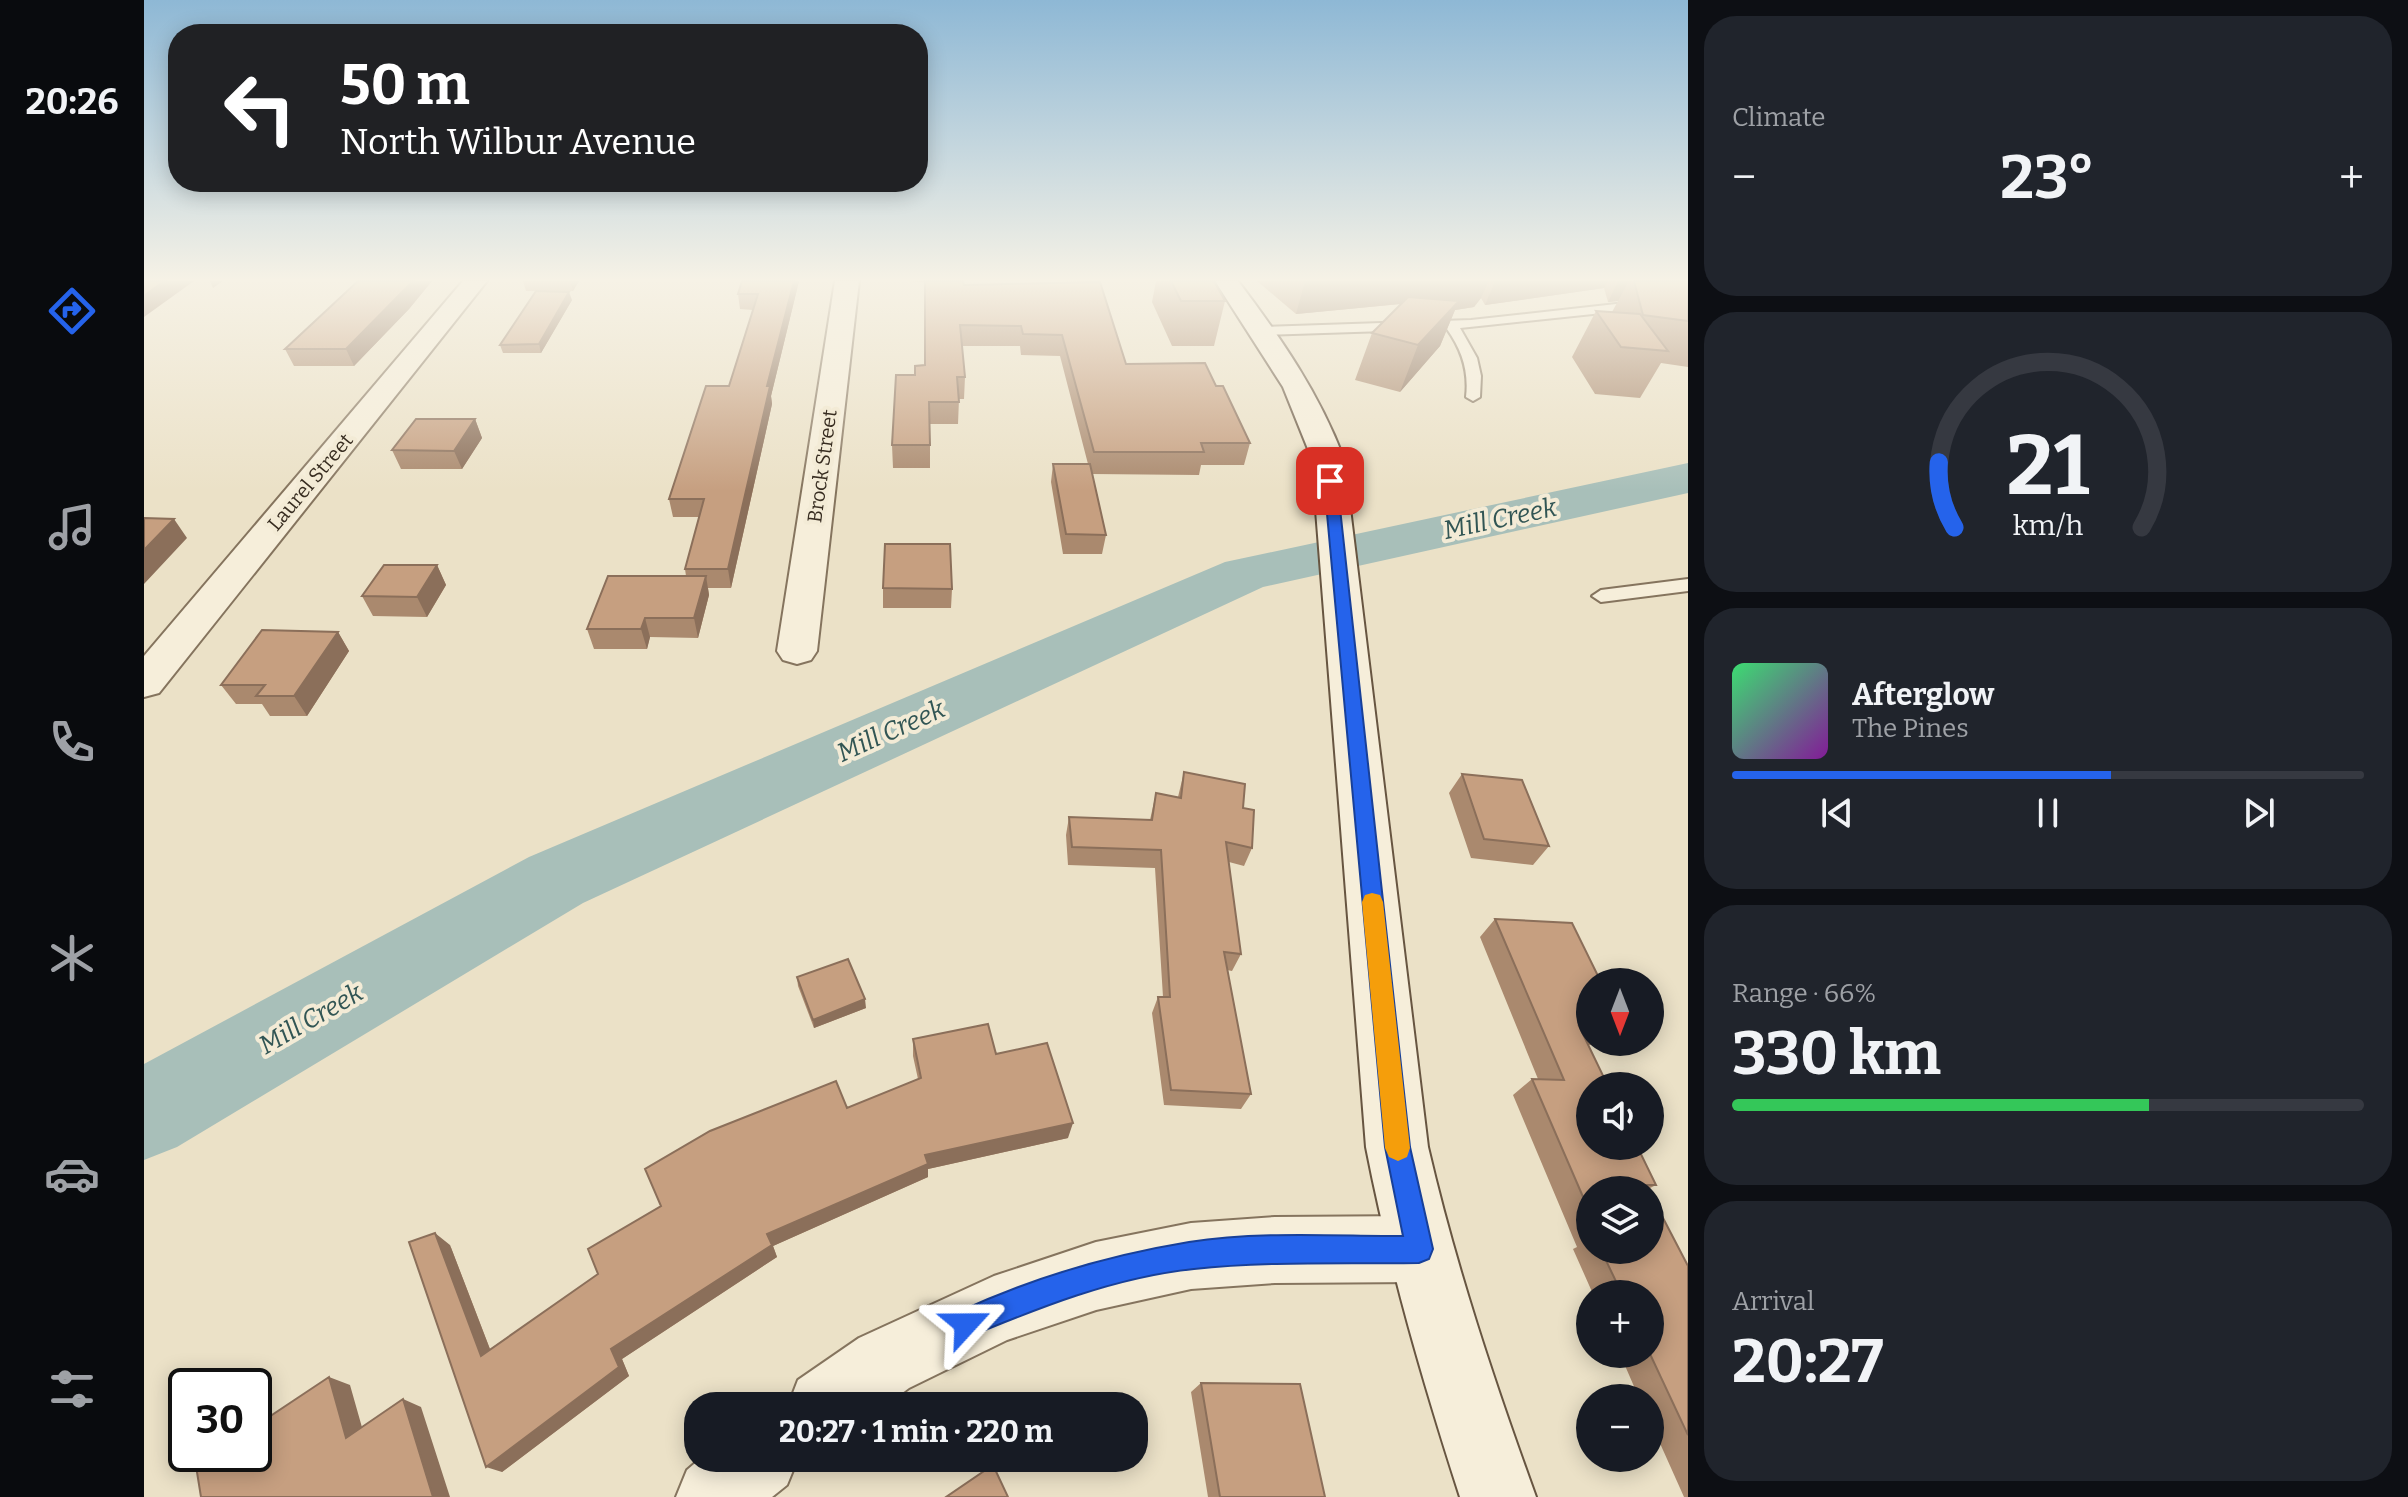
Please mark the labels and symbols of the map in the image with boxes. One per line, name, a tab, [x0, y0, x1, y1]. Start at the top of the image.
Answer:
street label: Brock Street	[802, 408, 842, 524]
street label: Laurel Street	[262, 428, 358, 536]
pin	[1296, 447, 1364, 515]
water label: Mill Creek	[1441, 492, 1560, 546]
water label: Mill Creek	[832, 693, 951, 769]
north arrow	[1576, 968, 1664, 1056]
water label: Mill Creek	[253, 976, 369, 1061]
position arrow	[924, 1282, 1008, 1366]
speed limit sign: 30	[168, 1368, 272, 1472]

